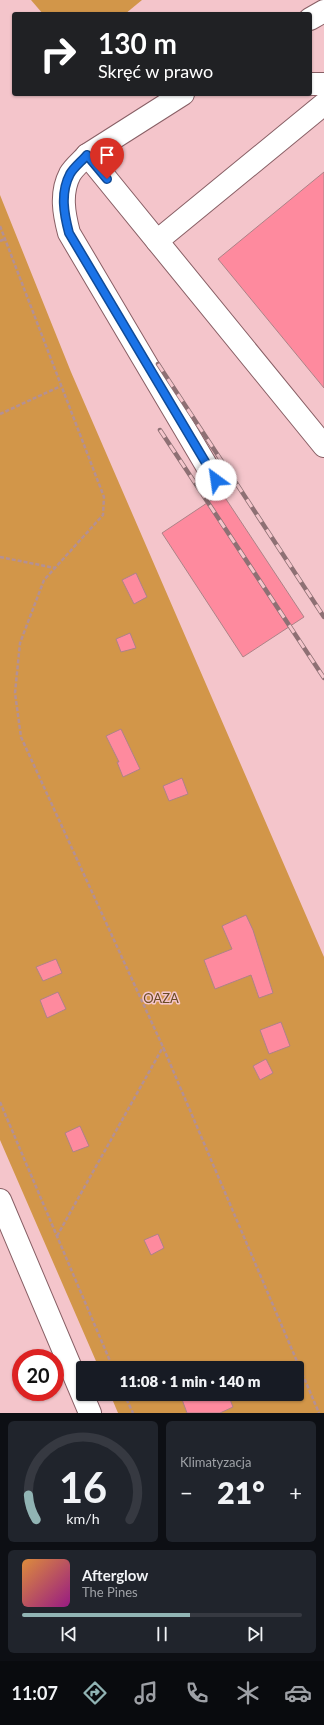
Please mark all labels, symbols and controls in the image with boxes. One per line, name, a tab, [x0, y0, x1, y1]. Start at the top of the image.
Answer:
text: 130 m	[98, 26, 177, 60]
icon: right	[32, 28, 84, 80]
text: Skręć w prawo	[98, 60, 213, 82]
pin	[90, 138, 124, 179]
icon: arrive	[96, 144, 118, 166]
position arrow	[195, 459, 237, 501]
park label: OAZA	[143, 990, 179, 1006]
speed limit sign: 20	[12, 1349, 64, 1401]
text: 11:08 · 1 min · 140 m	[119, 1372, 261, 1390]
text: Klimatyzacja	[180, 1454, 251, 1470]
text: 16	[59, 1461, 107, 1511]
text: 21°	[217, 1474, 265, 1510]
text: −	[180, 1479, 193, 1506]
text: +	[289, 1479, 302, 1506]
text: km/h	[66, 1509, 100, 1526]
text: Afterglow	[82, 1566, 148, 1584]
text: The Pines	[82, 1584, 138, 1600]
icon: previous	[58, 1623, 80, 1645]
icon: pause	[151, 1623, 173, 1645]
icon: next	[244, 1623, 266, 1645]
icon: directions	[81, 1679, 109, 1707]
icon: music	[132, 1679, 160, 1707]
icon: phone	[183, 1679, 211, 1707]
icon: climate	[234, 1679, 262, 1707]
icon: car	[284, 1679, 312, 1707]
text: 11:07	[11, 1682, 58, 1704]

